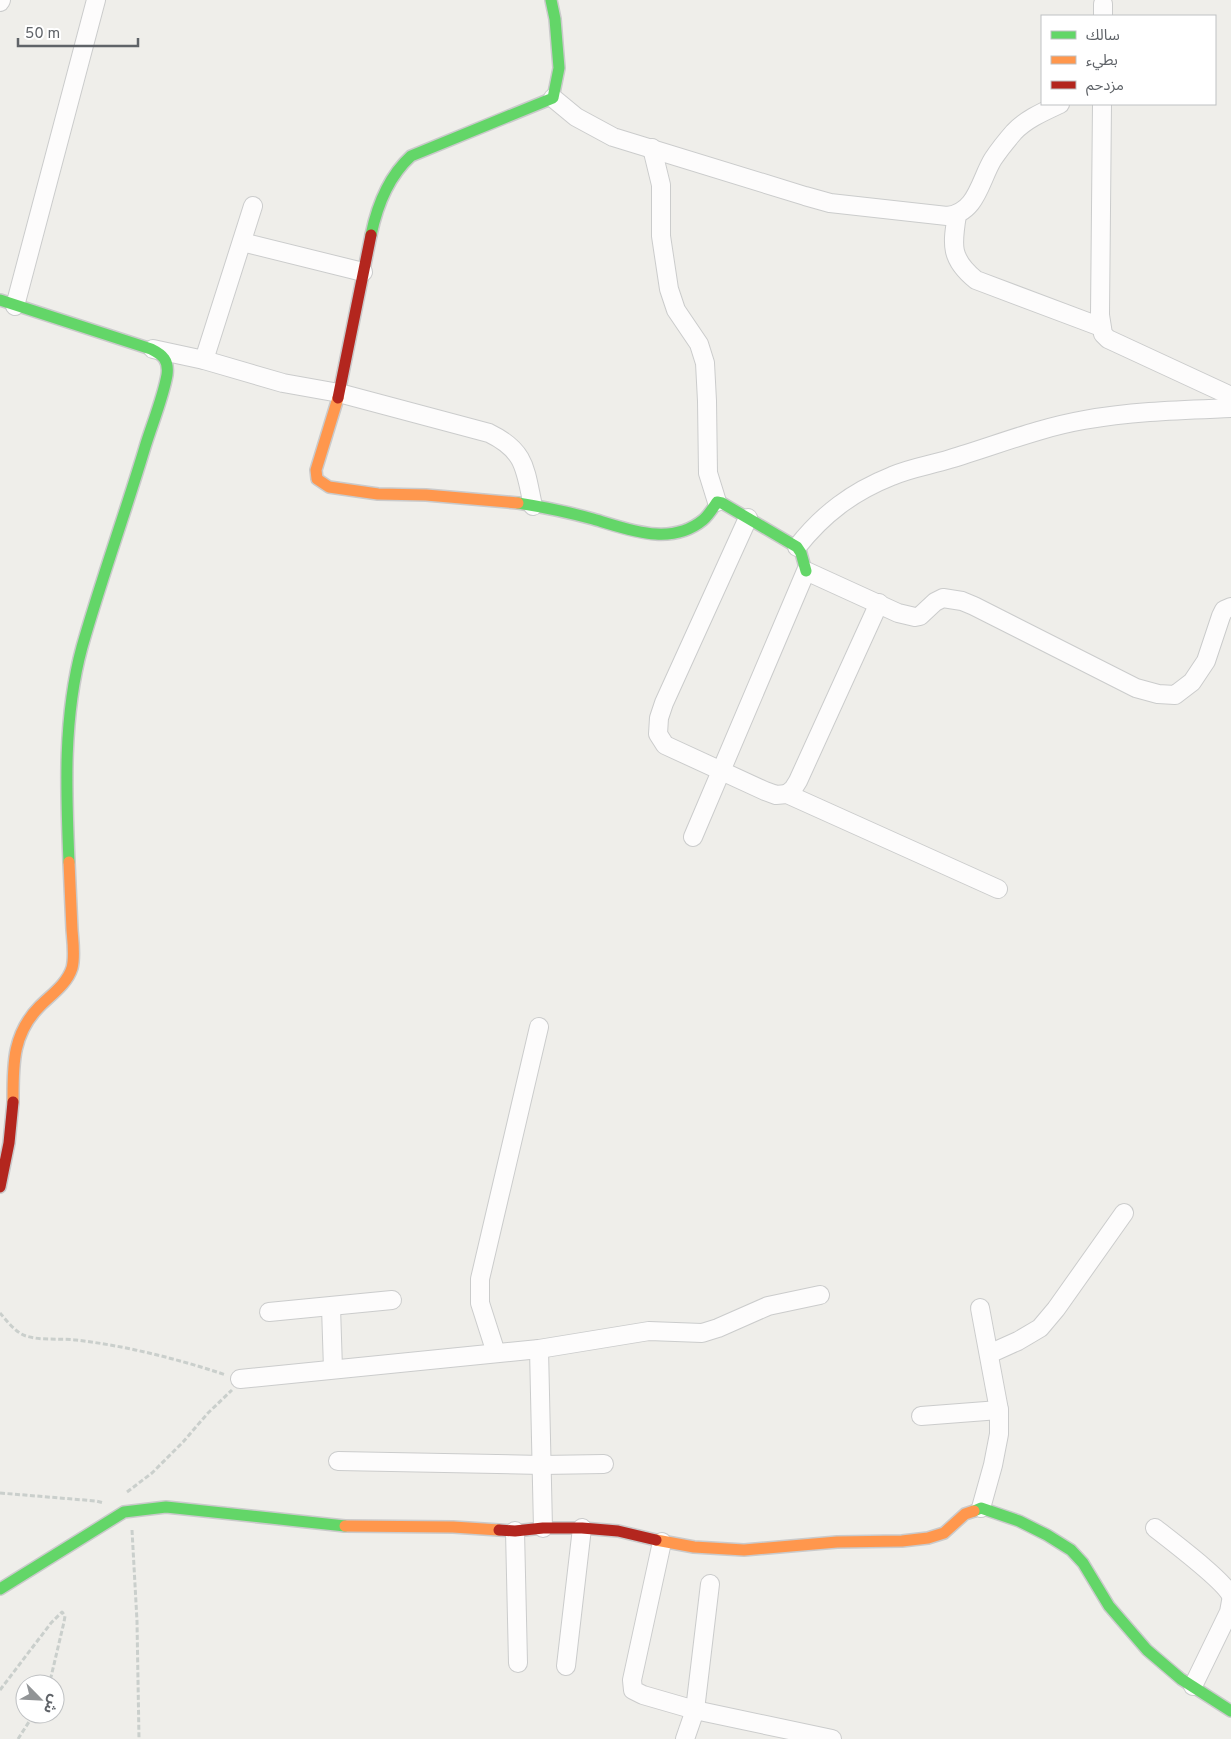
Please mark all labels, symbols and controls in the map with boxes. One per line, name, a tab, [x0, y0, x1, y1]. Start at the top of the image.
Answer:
scale bar	[18, 15, 138, 47]
legend	[1041, 15, 1216, 105]
text: 50 m	[25, 25, 60, 44]
text: سالك	[1086, 27, 1120, 46]
text: بطيء	[1086, 52, 1118, 71]
text: مزدحم	[1086, 77, 1124, 96]
north arrow	[15, 1674, 65, 1724]
text: ش	[39, 1691, 62, 1716]

